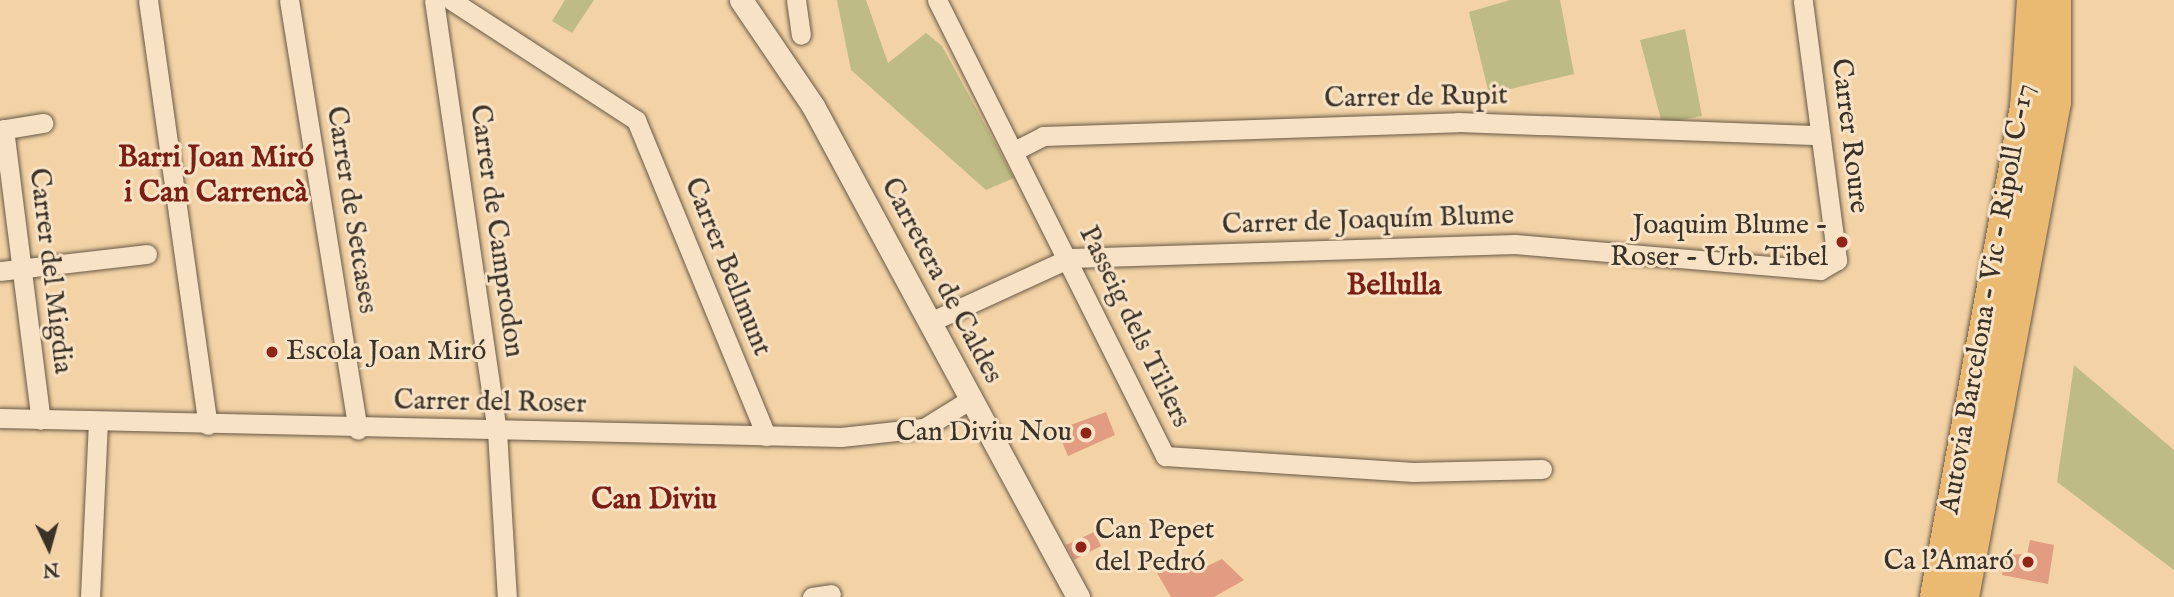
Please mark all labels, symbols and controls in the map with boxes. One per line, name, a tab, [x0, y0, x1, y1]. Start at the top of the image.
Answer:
street label: Carrer Roure	[1823, 57, 1875, 215]
street label: Carrer de Rupit	[1324, 80, 1508, 116]
street label: Autovia Barcelona - Vic - Ripoll C-17	[1934, 81, 2042, 517]
street label: Carrer de Camprodon	[462, 102, 530, 360]
street label: Carrer de Setcases	[318, 104, 384, 316]
district label: Barri Joan Miró i Can Carrencà	[118, 140, 314, 210]
street label: Carrer del Migdia	[21, 166, 79, 376]
street label: Carrer Bellmunt	[676, 173, 778, 361]
street label: Carretera de Caldes	[873, 173, 1009, 389]
street label: Carrer de Joaquím Blume	[1221, 199, 1515, 243]
place label: Joaquim Blume - Roser - Urb. Tibel	[1610, 209, 1828, 275]
street label: Passeig dels Til·lers	[1071, 221, 1197, 433]
marker: Joaquim Blume - Roser - Urb. Tibel	[1834, 234, 1850, 250]
district label: Bellulla	[1347, 268, 1441, 304]
place label: Escola Joan Miró	[286, 335, 486, 369]
marker: Escola Joan Miró	[264, 344, 280, 360]
street label: Carrer del Roser	[393, 385, 587, 421]
place label: Can Diviu Nou	[896, 416, 1072, 450]
marker: Can Diviu Nou	[1078, 425, 1094, 441]
district label: Can Diviu	[591, 482, 717, 518]
north arrow	[14, 513, 84, 583]
place label: Can Pepet del Pedró	[1095, 514, 1214, 580]
marker: Can Pepet del Pedró	[1073, 539, 1089, 555]
place label: Ca l'Amaró	[1884, 545, 2014, 579]
marker: Ca l'Amaró	[2020, 554, 2036, 570]
text: N	[42, 556, 60, 582]

